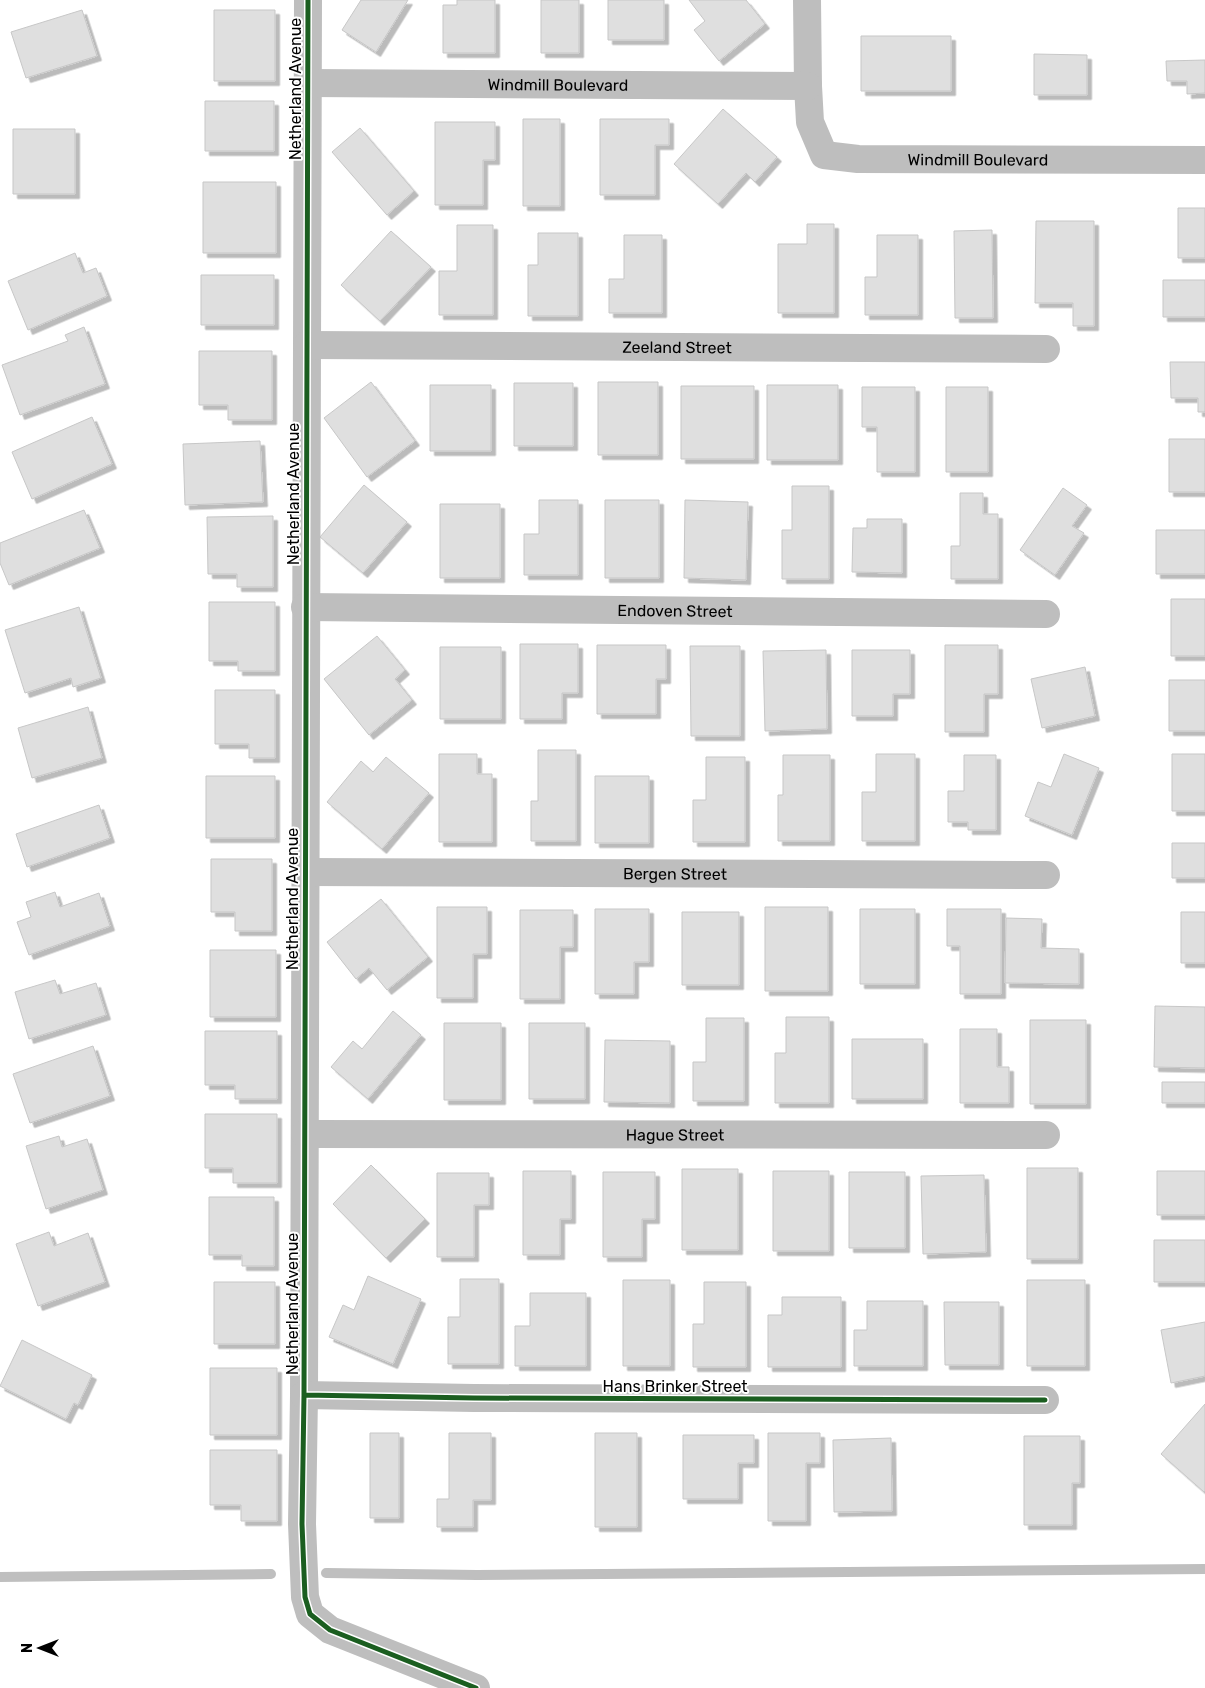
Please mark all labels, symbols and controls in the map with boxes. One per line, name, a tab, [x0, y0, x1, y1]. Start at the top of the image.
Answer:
street label: Netherland Avenue	[286, 18, 305, 160]
street label: Windmill Boulevard	[488, 75, 628, 94]
street label: Windmill Boulevard	[907, 150, 1048, 169]
street label: Zeeland Street	[622, 337, 732, 357]
street label: Netherland Avenue	[284, 423, 303, 565]
street label: Endoven Street	[617, 600, 733, 621]
street label: Netherland Avenue	[283, 828, 302, 970]
street label: Bergen Street	[623, 864, 727, 883]
street label: Hague Street	[626, 1125, 724, 1144]
street label: Netherland Avenue	[283, 1233, 302, 1375]
street label: Hans Brinker Street	[602, 1377, 748, 1396]
north arrow	[15, 1623, 65, 1673]
text: N	[19, 1643, 36, 1653]

